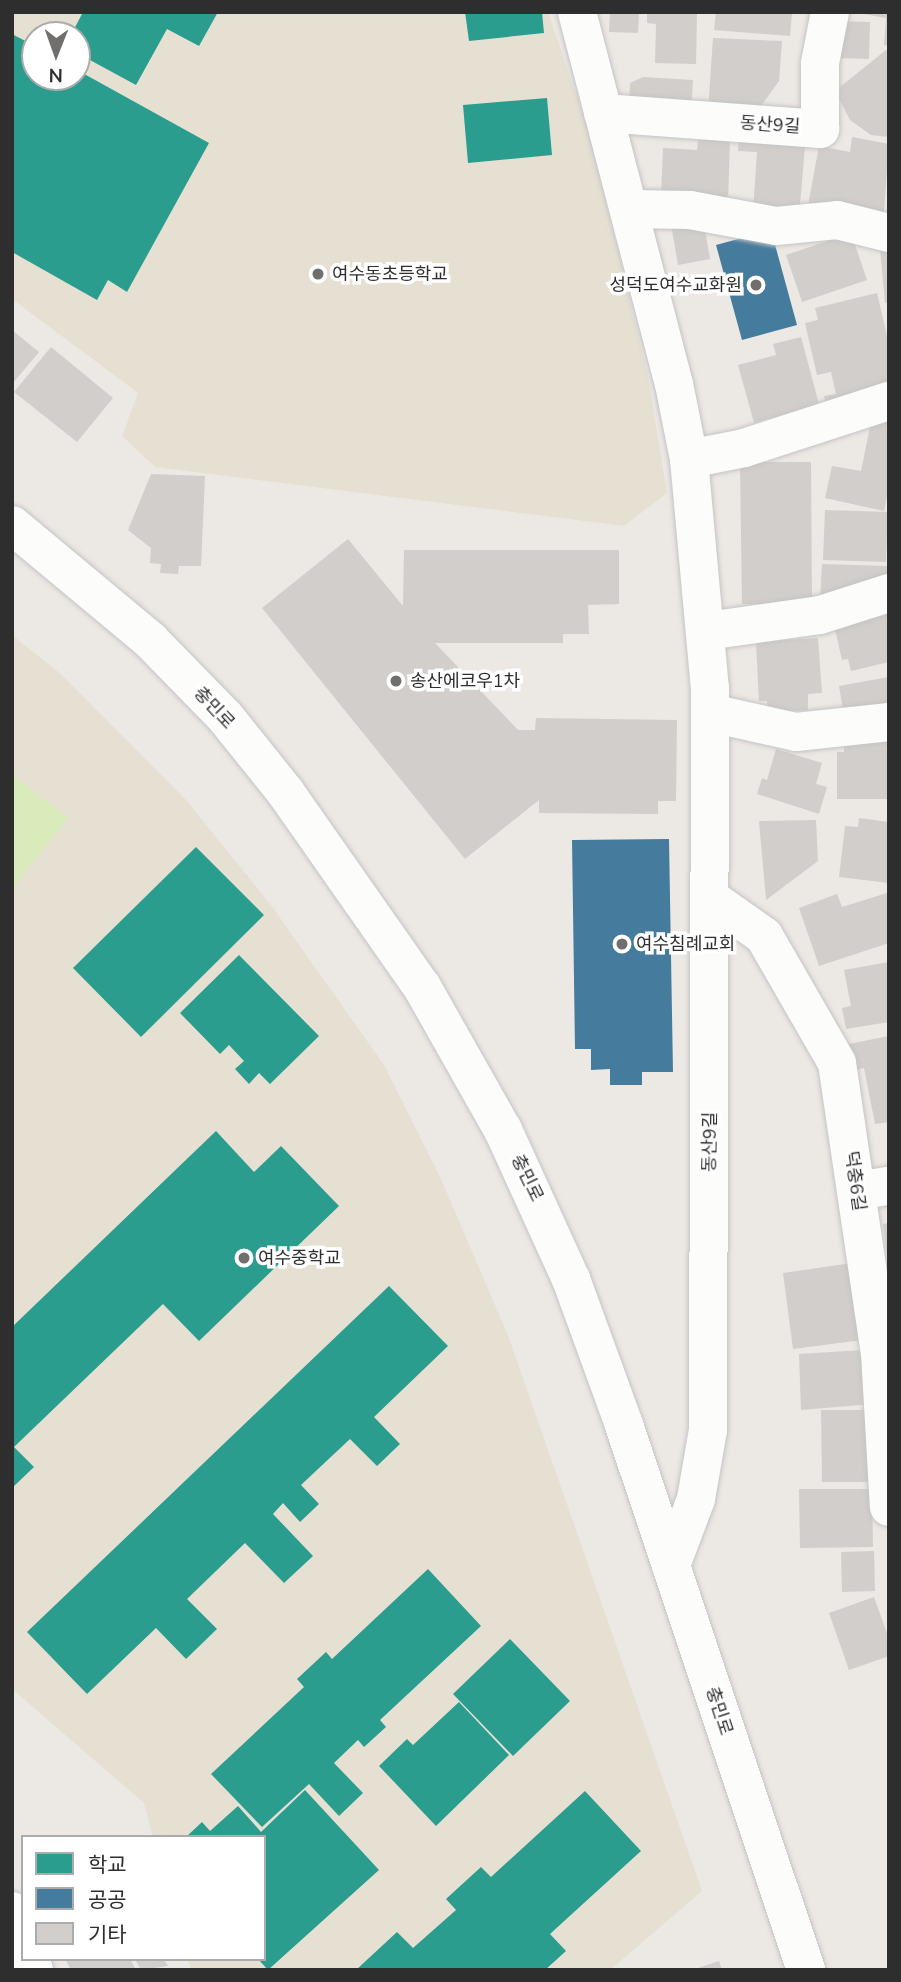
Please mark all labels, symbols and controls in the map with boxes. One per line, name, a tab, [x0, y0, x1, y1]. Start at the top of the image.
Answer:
north arrow	[21, 21, 91, 91]
text: N	[48, 62, 63, 88]
street label: 동산9길	[739, 112, 801, 138]
place label: 여수동초등학교	[332, 263, 448, 285]
marker: 여수동초등학교	[310, 266, 326, 282]
place label: 성덕도여수교화원	[610, 274, 742, 296]
marker: 성덕도여수교화원	[748, 277, 764, 293]
place label: 송산에코우1차	[410, 670, 520, 692]
marker: 송산에코우1차	[388, 673, 404, 689]
street label: 충민로	[189, 682, 239, 734]
place label: 여수침례교회	[636, 933, 735, 955]
marker: 여수침례교회	[614, 936, 630, 952]
street label: 동산9길	[699, 1112, 721, 1172]
street label: 덕충6길	[840, 1150, 870, 1212]
street label: 충민로	[506, 1151, 548, 1205]
place label: 여수중학교	[258, 1247, 341, 1269]
marker: 여수중학교	[236, 1250, 252, 1266]
street label: 충민로	[701, 1684, 737, 1738]
legend	[21, 1835, 266, 1961]
text: 학교	[88, 1851, 127, 1879]
text: 공공	[88, 1886, 127, 1914]
text: 기타	[88, 1921, 127, 1949]

